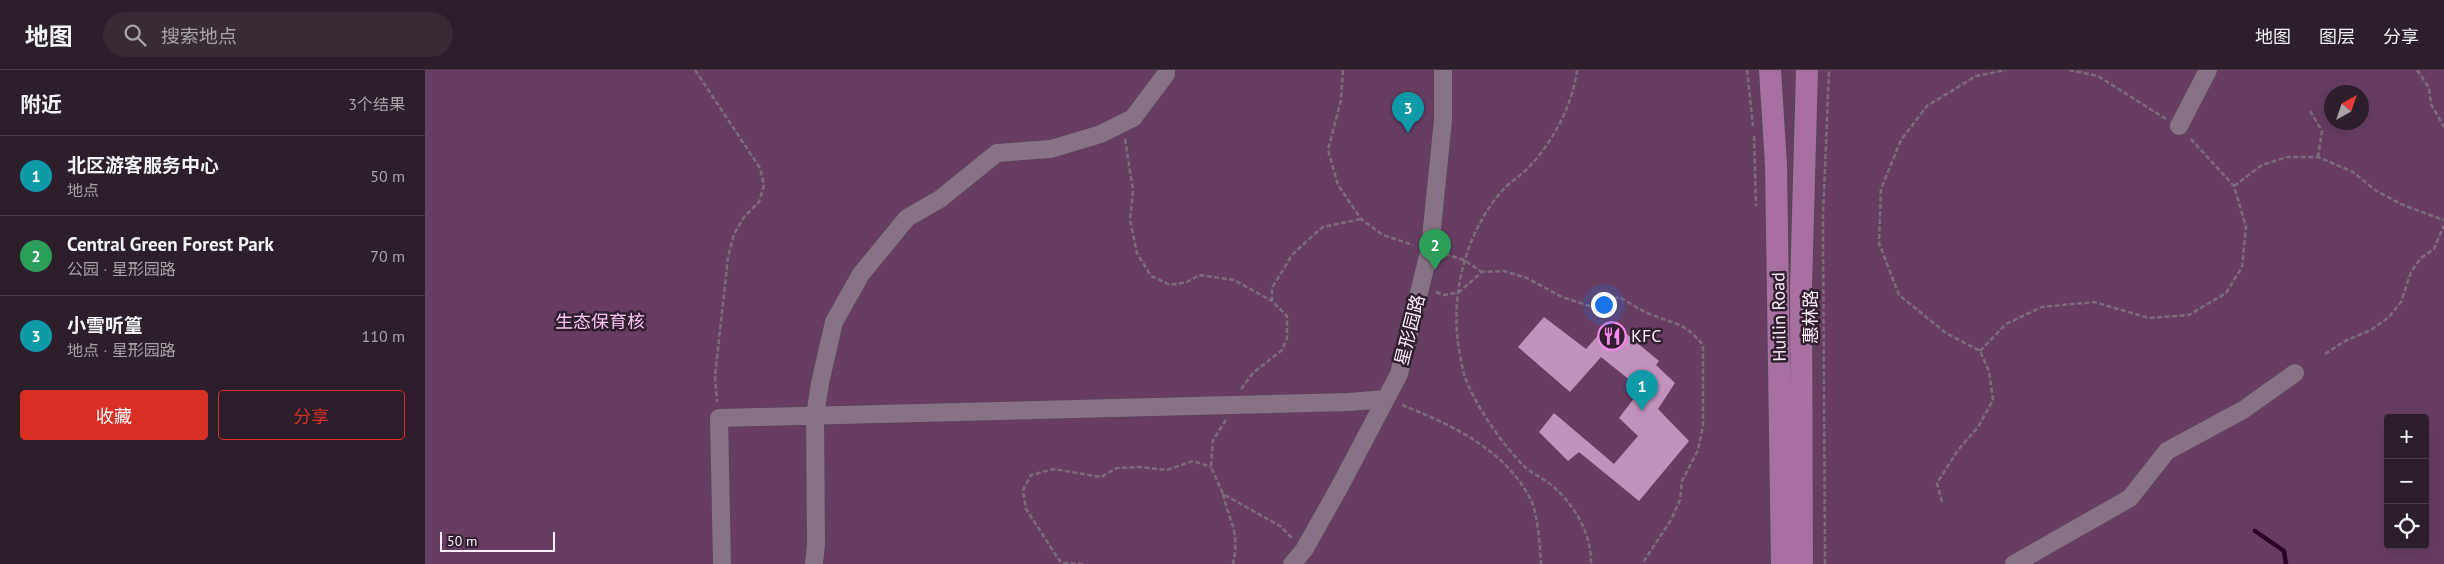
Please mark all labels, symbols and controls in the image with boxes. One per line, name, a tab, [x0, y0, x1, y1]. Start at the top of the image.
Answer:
search box	[103, 12, 453, 57]
text: 地图	[25, 21, 73, 52]
icon: search	[121, 21, 149, 49]
text: 搜索地点	[161, 24, 237, 48]
text: 地图	[2255, 25, 2291, 48]
text: 图层	[2319, 25, 2355, 48]
text: 分享	[2383, 25, 2419, 48]
north arrow	[2324, 85, 2369, 130]
text: 附近	[20, 91, 62, 118]
pin: 3	[1392, 92, 1424, 133]
text: 3个结果	[348, 94, 405, 114]
text: 北区游客服务中心	[67, 153, 219, 177]
text: 1	[31, 166, 41, 186]
text: 50 m	[370, 166, 405, 186]
text: 地点	[67, 180, 99, 200]
pin: 2	[1419, 229, 1451, 270]
text: Central Green Forest Park	[67, 232, 274, 256]
text: 2	[31, 246, 41, 266]
text: 70 m	[370, 246, 405, 266]
text: 公园 · 星形园路	[67, 259, 176, 279]
street label: Huilin Road	[1766, 272, 1791, 362]
street label: 惠林路	[1799, 290, 1822, 344]
street label: 星形园路	[1390, 292, 1429, 368]
your location	[1591, 292, 1617, 318]
park label: 生态保育核	[555, 310, 645, 333]
text: 小雪听篁	[67, 313, 143, 337]
restaurant icon: KFC	[1597, 321, 1627, 351]
place label: KFC	[1631, 324, 1662, 347]
text: 3	[31, 326, 41, 346]
text: 110 m	[362, 326, 405, 346]
text: 地点 · 星形园路	[67, 340, 176, 360]
pin: 1	[1626, 370, 1658, 411]
button: 收藏	[20, 390, 208, 440]
button: 分享	[218, 390, 405, 440]
map controls	[2384, 414, 2429, 549]
button: +	[2384, 414, 2429, 459]
button: −	[2384, 459, 2429, 504]
button: locate	[2384, 504, 2429, 549]
scale bar	[440, 529, 555, 552]
text: 50 m	[447, 532, 477, 550]

